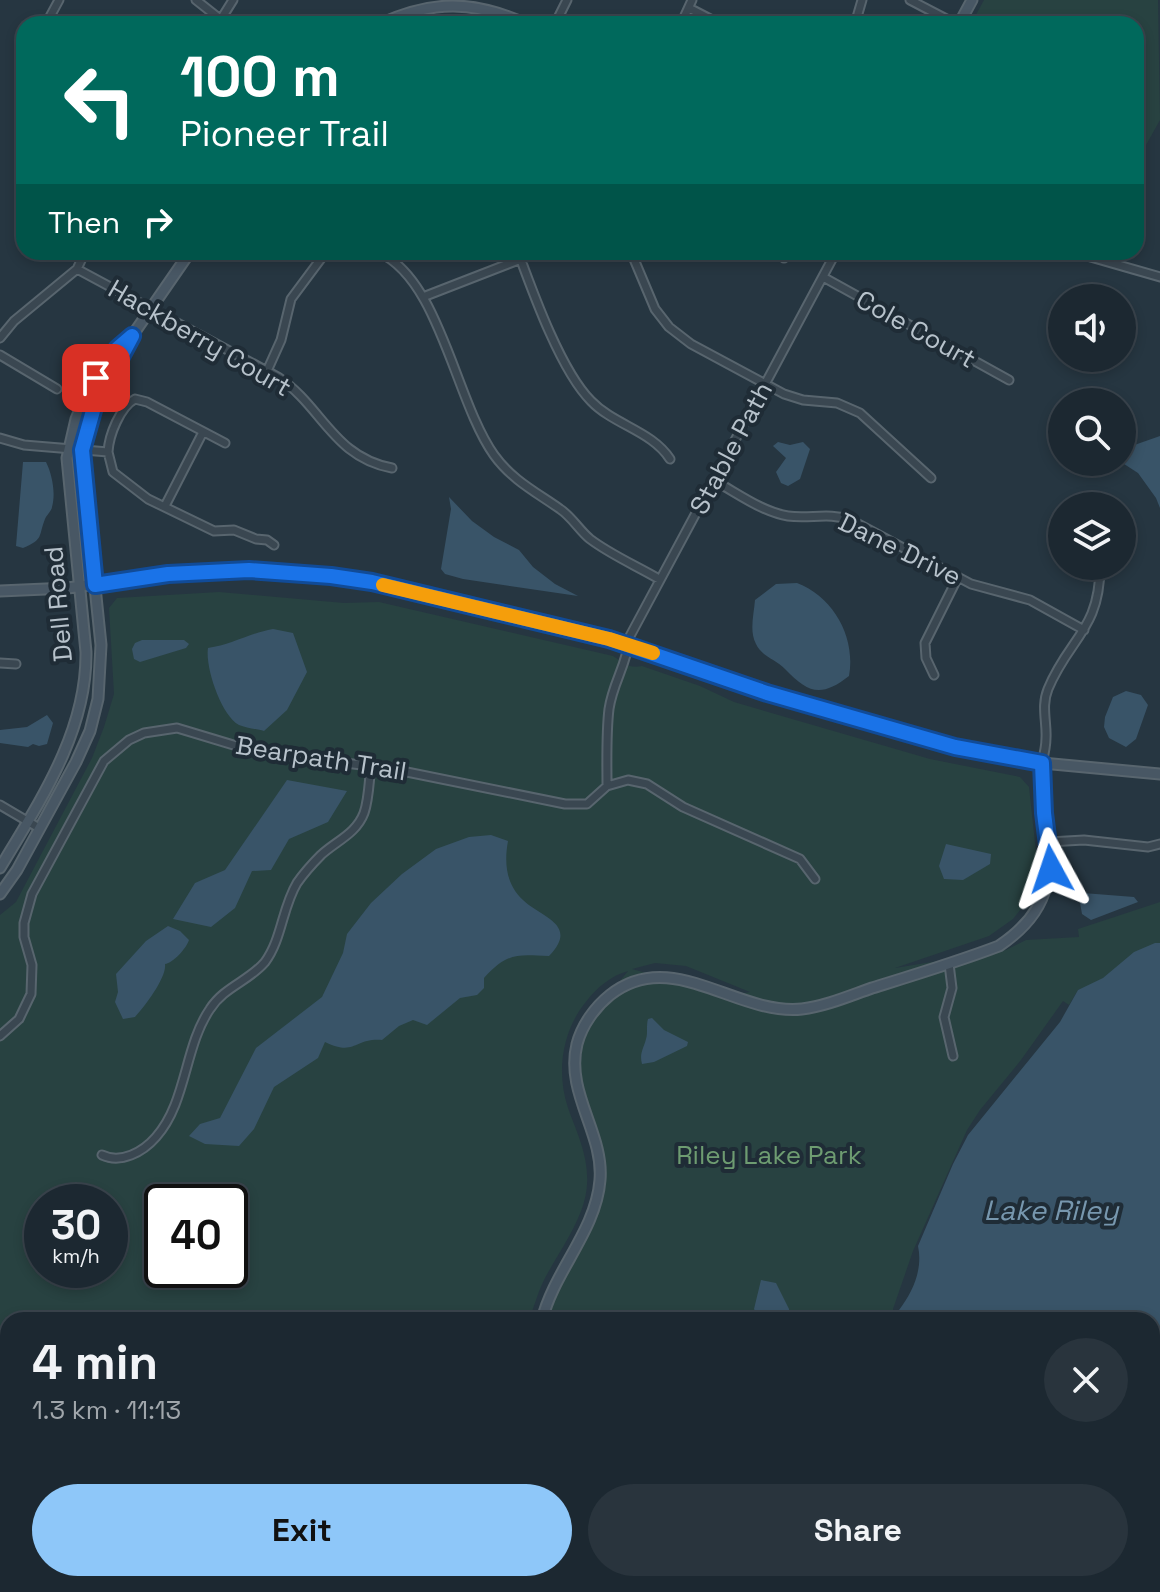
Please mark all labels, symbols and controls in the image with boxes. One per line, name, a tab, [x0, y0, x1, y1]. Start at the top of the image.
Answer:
text: 100 m	[180, 41, 340, 112]
icon: left	[48, 48, 152, 152]
text: Pioneer Trail	[180, 111, 389, 157]
icon: right	[136, 200, 180, 244]
text: Then	[48, 203, 120, 242]
street label: Hackberry Court	[102, 272, 298, 404]
street label: Cole Court	[850, 282, 982, 376]
map controls	[1048, 284, 1136, 580]
button: sound	[1048, 284, 1136, 372]
pin	[62, 344, 130, 412]
icon: arrive	[74, 356, 118, 400]
street label: Stable Path	[682, 376, 780, 520]
button: search	[1048, 388, 1136, 476]
button: layers	[1048, 492, 1136, 580]
street label: Dane Drive	[833, 505, 967, 593]
street label: Dell Road	[36, 545, 80, 663]
street label: Bearpath Trail	[233, 728, 409, 788]
position arrow	[1009, 827, 1093, 911]
park label: Riley Lake Park	[676, 1138, 862, 1172]
speed limit sign: 40	[144, 1184, 248, 1288]
water label: Lake Riley	[984, 1192, 1120, 1228]
text: 30	[51, 1200, 101, 1251]
text: km/h	[52, 1243, 100, 1269]
text: 4 min	[32, 1332, 158, 1393]
button: close	[1044, 1338, 1128, 1422]
text: 1.3 km · 11:13	[32, 1393, 181, 1427]
button: Exit	[32, 1484, 572, 1576]
button: Share	[588, 1484, 1128, 1576]

